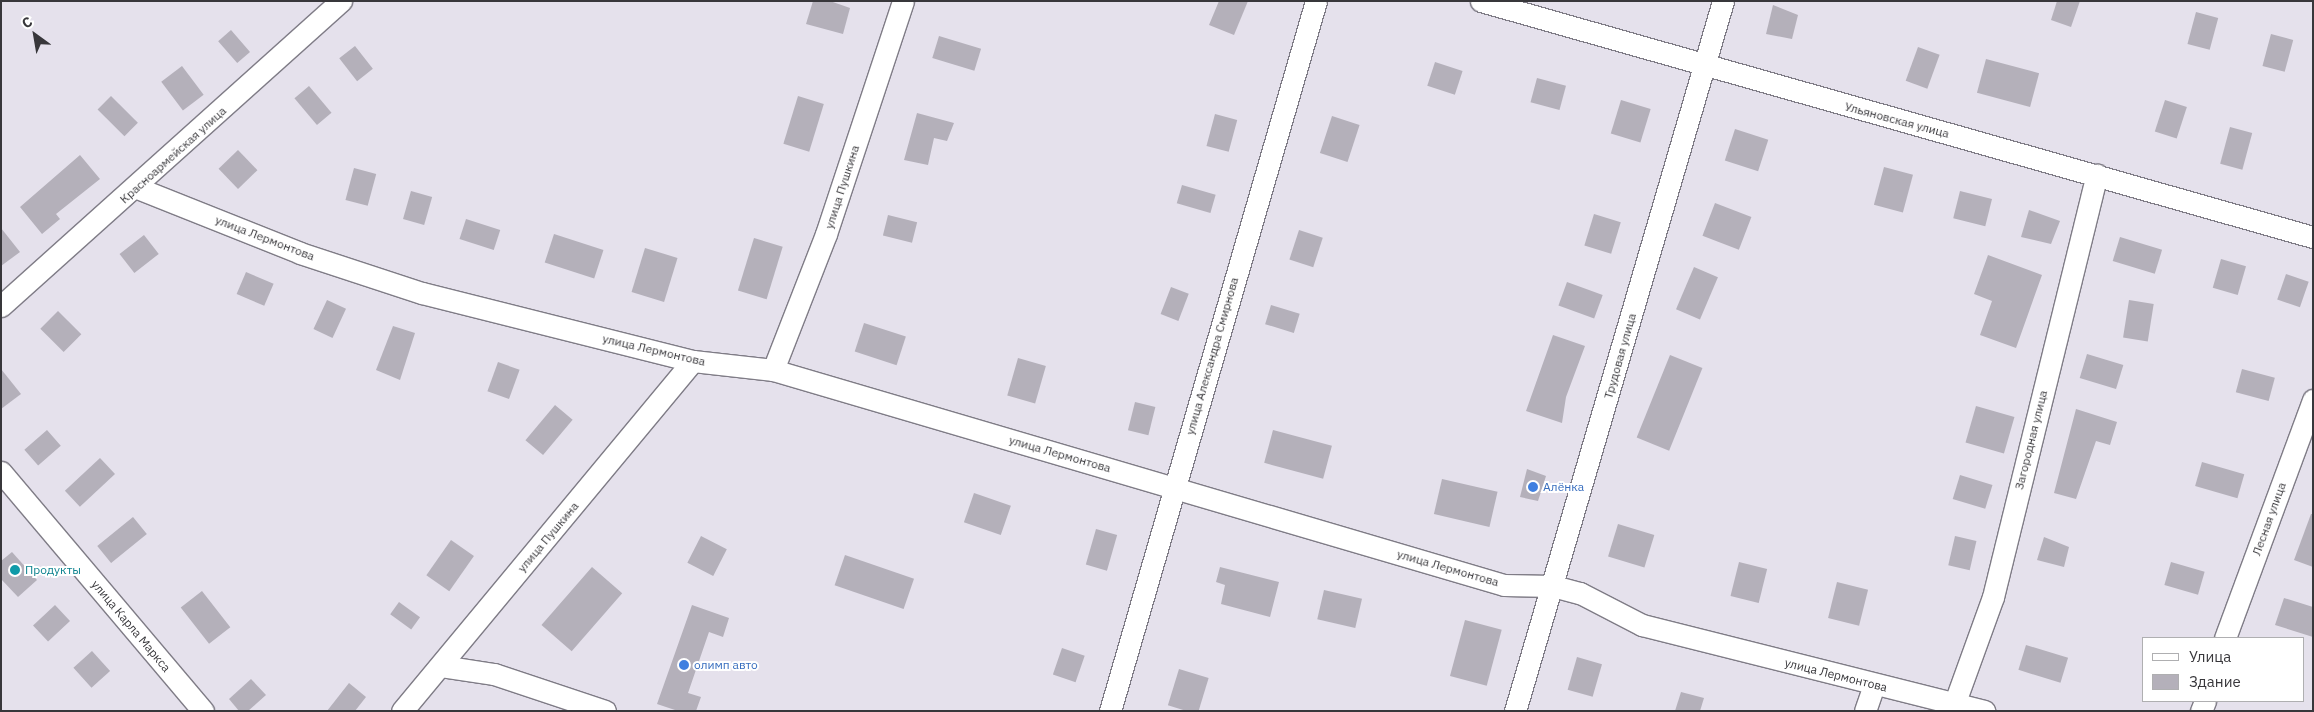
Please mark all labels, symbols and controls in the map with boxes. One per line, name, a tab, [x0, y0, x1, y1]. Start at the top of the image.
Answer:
north arrow	[10, 10, 60, 60]
text: С	[18, 12, 36, 32]
street label: Ульяновская улица	[1843, 99, 1951, 141]
street label: Красноармейская улица	[117, 104, 229, 206]
street label: улица Пушкина	[822, 143, 862, 231]
street label: улица Лермонтова	[213, 212, 317, 264]
street label: улица Александра Смирнова	[1183, 276, 1241, 436]
street label: Трудовая улица	[1601, 312, 1639, 400]
street label: улица Лермонтова	[601, 331, 707, 369]
street label: Загородная улица	[2012, 389, 2050, 491]
street label: улица Лермонтова	[1007, 433, 1113, 475]
place label: Алёнка	[1543, 480, 1584, 494]
street label: Лесная улица	[2249, 480, 2289, 558]
marker: Алёнка	[1527, 481, 1539, 493]
street label: улица Пушкина	[515, 499, 581, 575]
street label: улица Лермонтова	[1395, 547, 1501, 589]
place label: Продукты	[25, 563, 81, 577]
marker: Продукты	[9, 564, 21, 576]
street label: улица Карла Маркса	[88, 577, 174, 675]
legend	[2142, 637, 2304, 702]
text: Улица	[2189, 647, 2231, 666]
street label: улица Лермонтова	[1783, 655, 1889, 695]
place label: олимп авто	[694, 658, 758, 672]
marker: олимп авто	[678, 659, 690, 671]
text: Здание	[2189, 672, 2241, 691]

